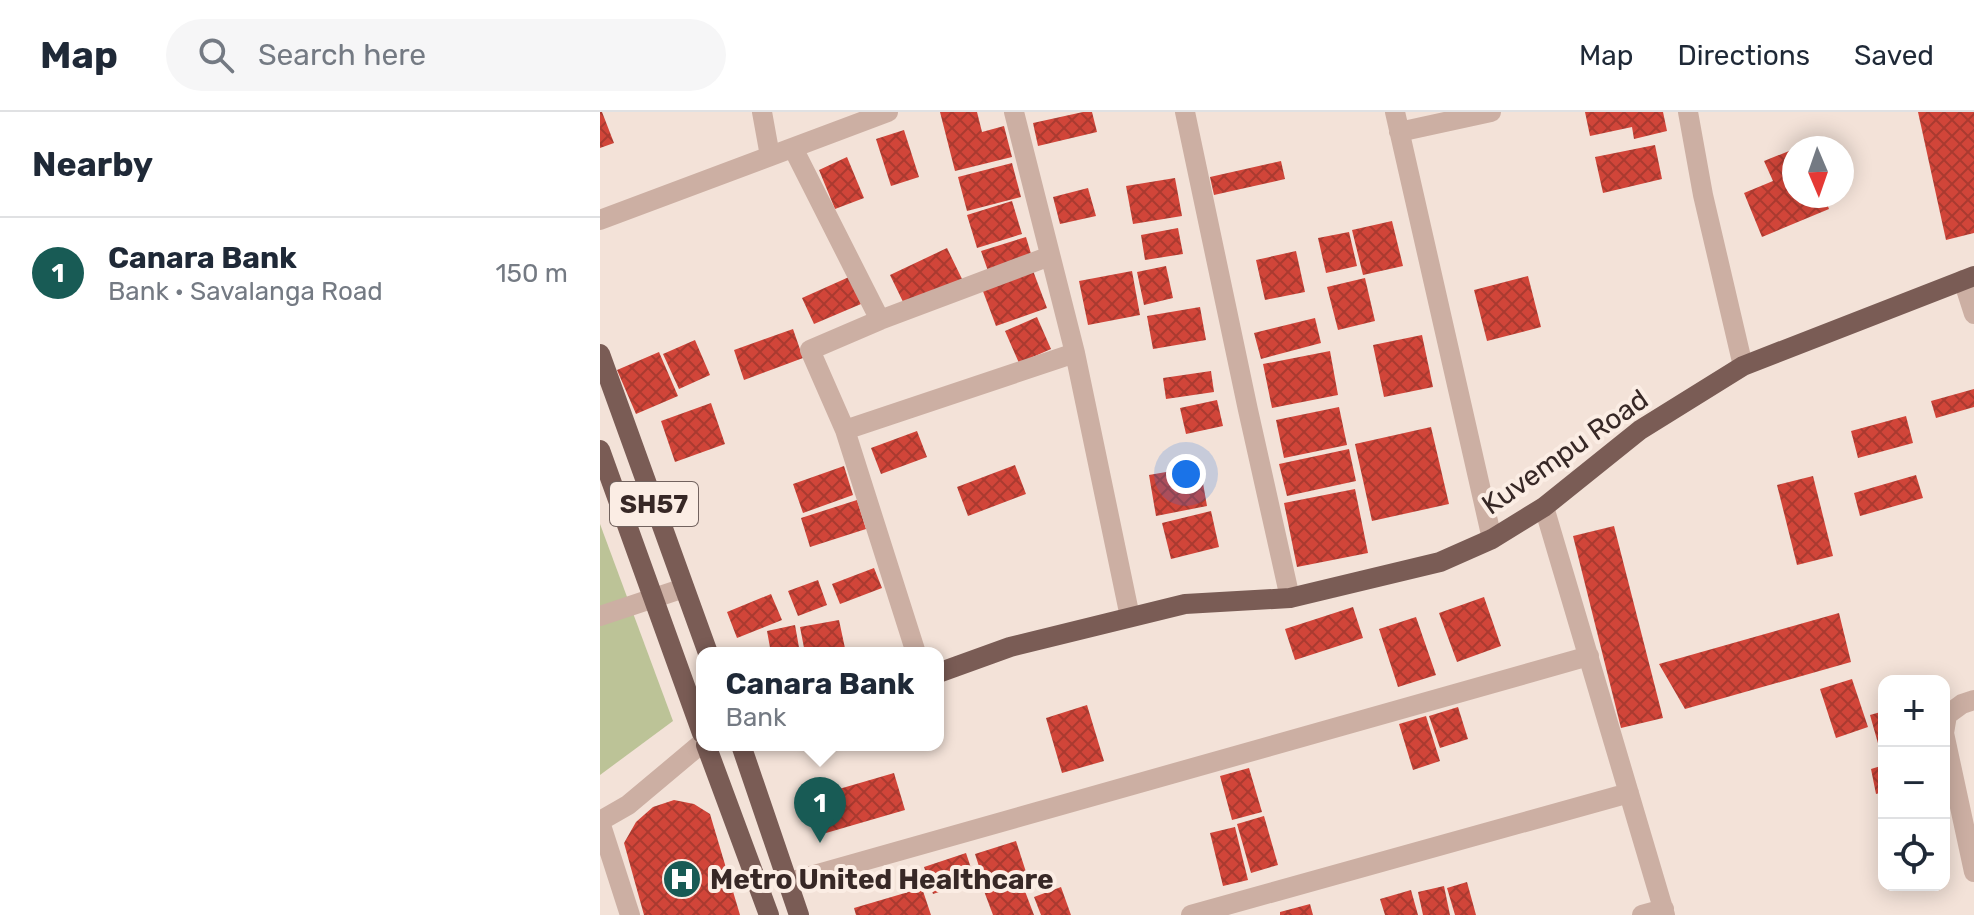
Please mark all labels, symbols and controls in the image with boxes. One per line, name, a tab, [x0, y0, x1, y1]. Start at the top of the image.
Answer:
search box	[166, 19, 726, 91]
text: Map	[40, 32, 118, 78]
icon: search	[194, 33, 238, 77]
text: Search here	[258, 37, 426, 73]
text: Map	[1579, 39, 1633, 72]
text: Directions	[1677, 39, 1810, 72]
text: Saved	[1854, 39, 1934, 72]
north arrow	[1782, 136, 1854, 208]
text: Nearby	[32, 144, 153, 185]
text: Canara Bank	[108, 240, 297, 276]
text: 1	[52, 258, 64, 289]
text: 150 m	[495, 258, 568, 289]
text: Bank · Savalanga Road	[108, 276, 383, 307]
street label: Kuvempu Road	[1476, 382, 1654, 522]
your location	[1166, 454, 1206, 494]
road number: SH57	[610, 482, 698, 526]
popup	[696, 647, 944, 751]
text: Canara Bank	[726, 666, 914, 702]
map controls	[1878, 675, 1950, 891]
button: +	[1878, 675, 1950, 747]
text: Bank	[726, 702, 786, 733]
button: −	[1878, 747, 1950, 819]
pin: 1	[794, 777, 846, 843]
button: locate	[1878, 819, 1950, 891]
hospital icon: Metro United Healthcare	[661, 858, 703, 900]
place label: Metro United Healthcare	[710, 863, 1054, 896]

